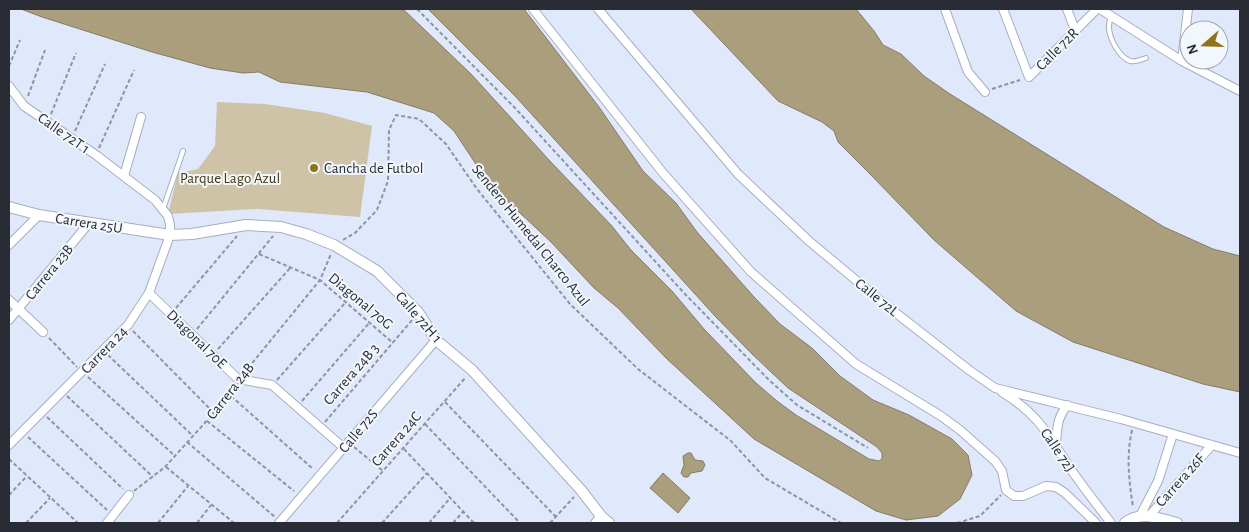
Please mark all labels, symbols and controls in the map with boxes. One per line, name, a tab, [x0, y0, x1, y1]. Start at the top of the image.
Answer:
north arrow	[1179, 20, 1229, 70]
street label: Calle 72R	[1033, 25, 1081, 73]
text: N	[1184, 42, 1201, 56]
street label: Calle 72T 1	[35, 110, 92, 157]
place label: Cancha de Futbol	[324, 161, 423, 176]
marker: Cancha de Futbol	[308, 162, 320, 174]
street label: Sendero Humedal Charco Azul	[469, 162, 592, 309]
park label: Parque Lago Azul	[180, 171, 280, 186]
street label: Carrera 25U	[54, 211, 124, 236]
street label: Carrera 23B	[23, 242, 76, 303]
street label: Diagonal 70G	[326, 270, 396, 332]
street label: Calle 72L	[852, 276, 902, 320]
street label: Calle 72H 1	[392, 289, 445, 346]
street label: Diagonal 70E	[164, 307, 230, 372]
street label: Carrera 24	[78, 324, 130, 377]
street label: Carrera 24B 3	[321, 341, 382, 408]
street label: Carrera 24B	[204, 360, 257, 422]
street label: Calle 72S	[336, 407, 381, 456]
street label: Carrera 24C	[369, 409, 424, 470]
street label: Calle 72J	[1038, 426, 1078, 475]
street label: Carrera 26F	[1153, 451, 1208, 510]

